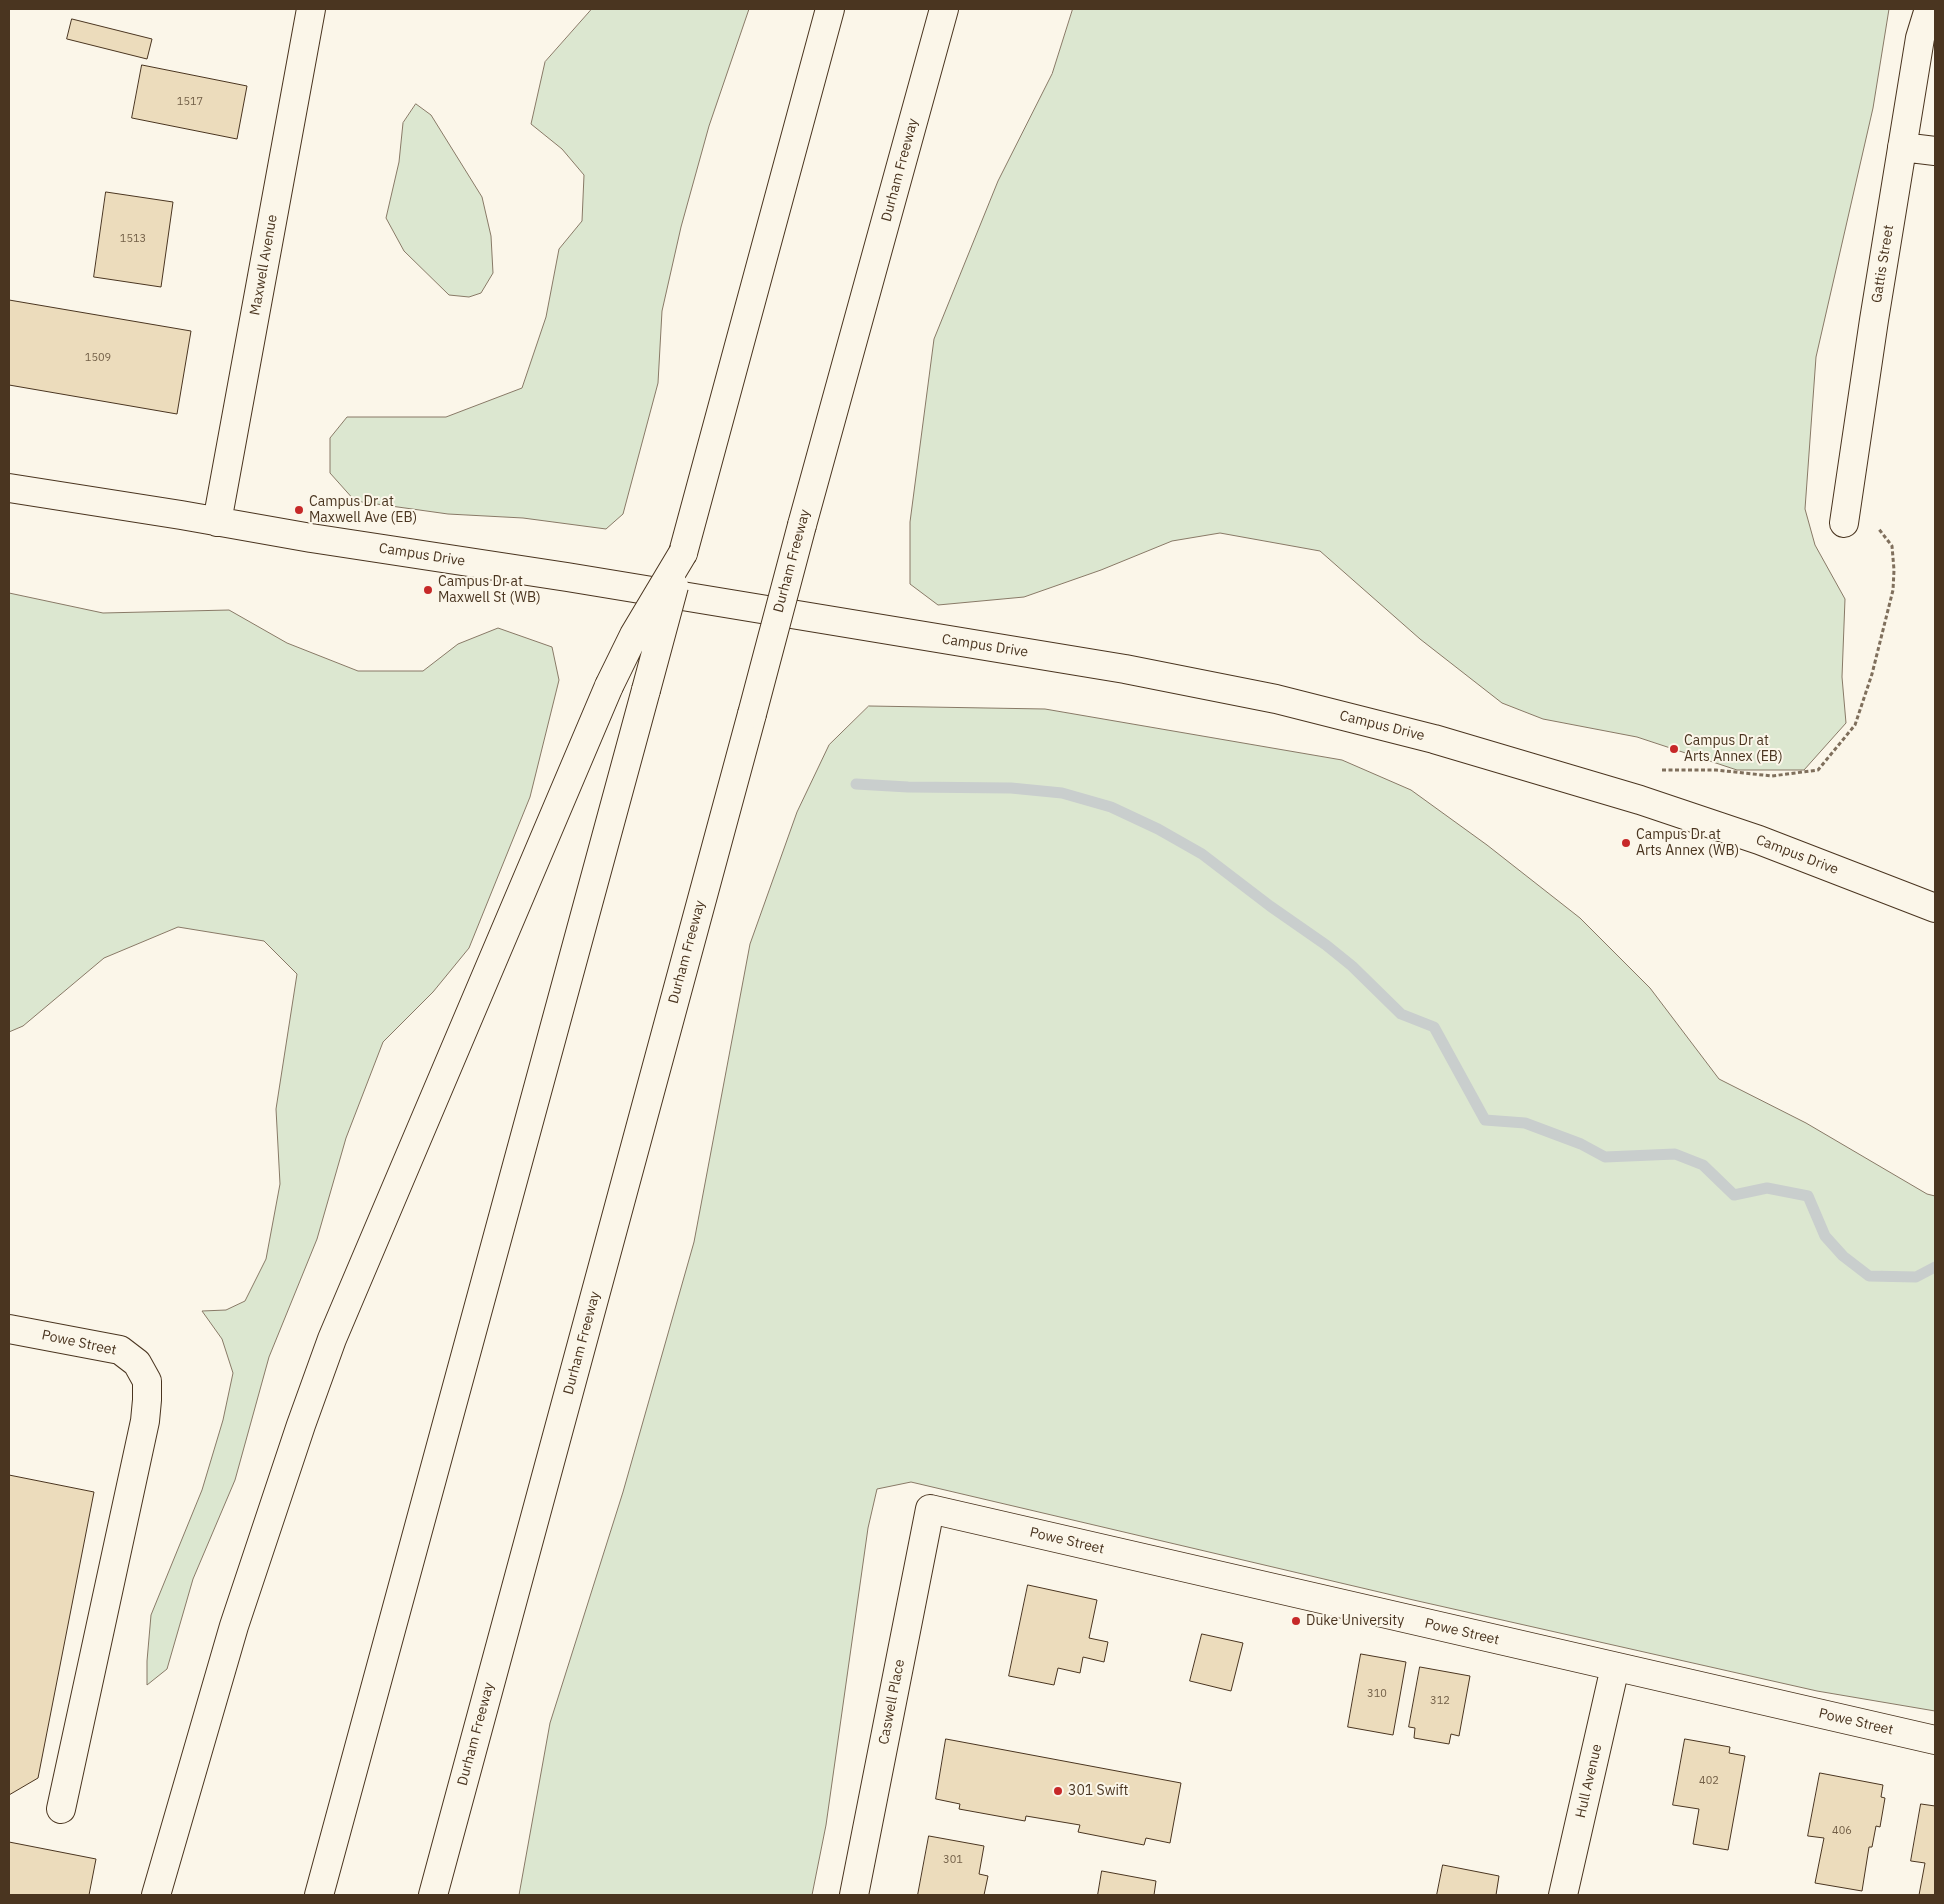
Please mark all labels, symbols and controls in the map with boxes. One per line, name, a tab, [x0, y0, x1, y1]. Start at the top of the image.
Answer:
house number: 1517	[177, 95, 203, 109]
street label: Durham Freeway	[878, 116, 922, 224]
street label: Maxwell Avenue	[247, 213, 281, 317]
street label: Gattis Street	[1869, 224, 1897, 304]
house number: 1513	[120, 232, 146, 246]
house number: 1509	[85, 351, 111, 365]
place label: Campus Dr at Maxwell Ave (EB)	[309, 494, 417, 526]
marker: Campus Dr at Maxwell Ave (EB)	[293, 504, 305, 516]
street label: Durham Freeway	[770, 507, 814, 615]
street label: Campus Drive	[378, 540, 466, 570]
place label: Campus Dr at Maxwell St (WB)	[438, 574, 541, 606]
marker: Campus Dr at Maxwell St (WB)	[422, 584, 434, 596]
street label: Campus Drive	[941, 631, 1029, 661]
street label: Campus Drive	[1338, 707, 1426, 745]
place label: Campus Dr at Arts Annex (EB)	[1684, 733, 1783, 766]
marker: Campus Dr at Arts Annex (EB)	[1668, 743, 1680, 755]
place label: Campus Dr at Arts Annex (WB)	[1636, 827, 1739, 860]
street label: Campus Drive	[1753, 832, 1841, 878]
marker: Campus Dr at Arts Annex (WB)	[1620, 837, 1632, 849]
street label: Durham Freeway	[665, 898, 709, 1006]
street label: Durham Freeway	[560, 1289, 604, 1397]
street label: Powe Street	[40, 1327, 118, 1359]
street label: Powe Street	[1028, 1524, 1106, 1558]
place label: Duke University	[1306, 1613, 1404, 1629]
marker: Duke University	[1290, 1615, 1302, 1627]
street label: Powe Street	[1423, 1615, 1501, 1649]
street label: Caswell Place	[876, 1658, 908, 1746]
street label: Durham Freeway	[454, 1680, 498, 1788]
house number: 310	[1367, 1687, 1387, 1701]
house number: 312	[1430, 1694, 1450, 1708]
street label: Powe Street	[1817, 1705, 1895, 1739]
street label: Hull Avenue	[1572, 1742, 1606, 1820]
house number: 402	[1699, 1774, 1719, 1788]
place label: 301 Swift	[1068, 1783, 1128, 1799]
marker: 301 Swift	[1052, 1785, 1064, 1797]
house number: 406	[1832, 1824, 1852, 1838]
house number: 301	[943, 1853, 963, 1867]

